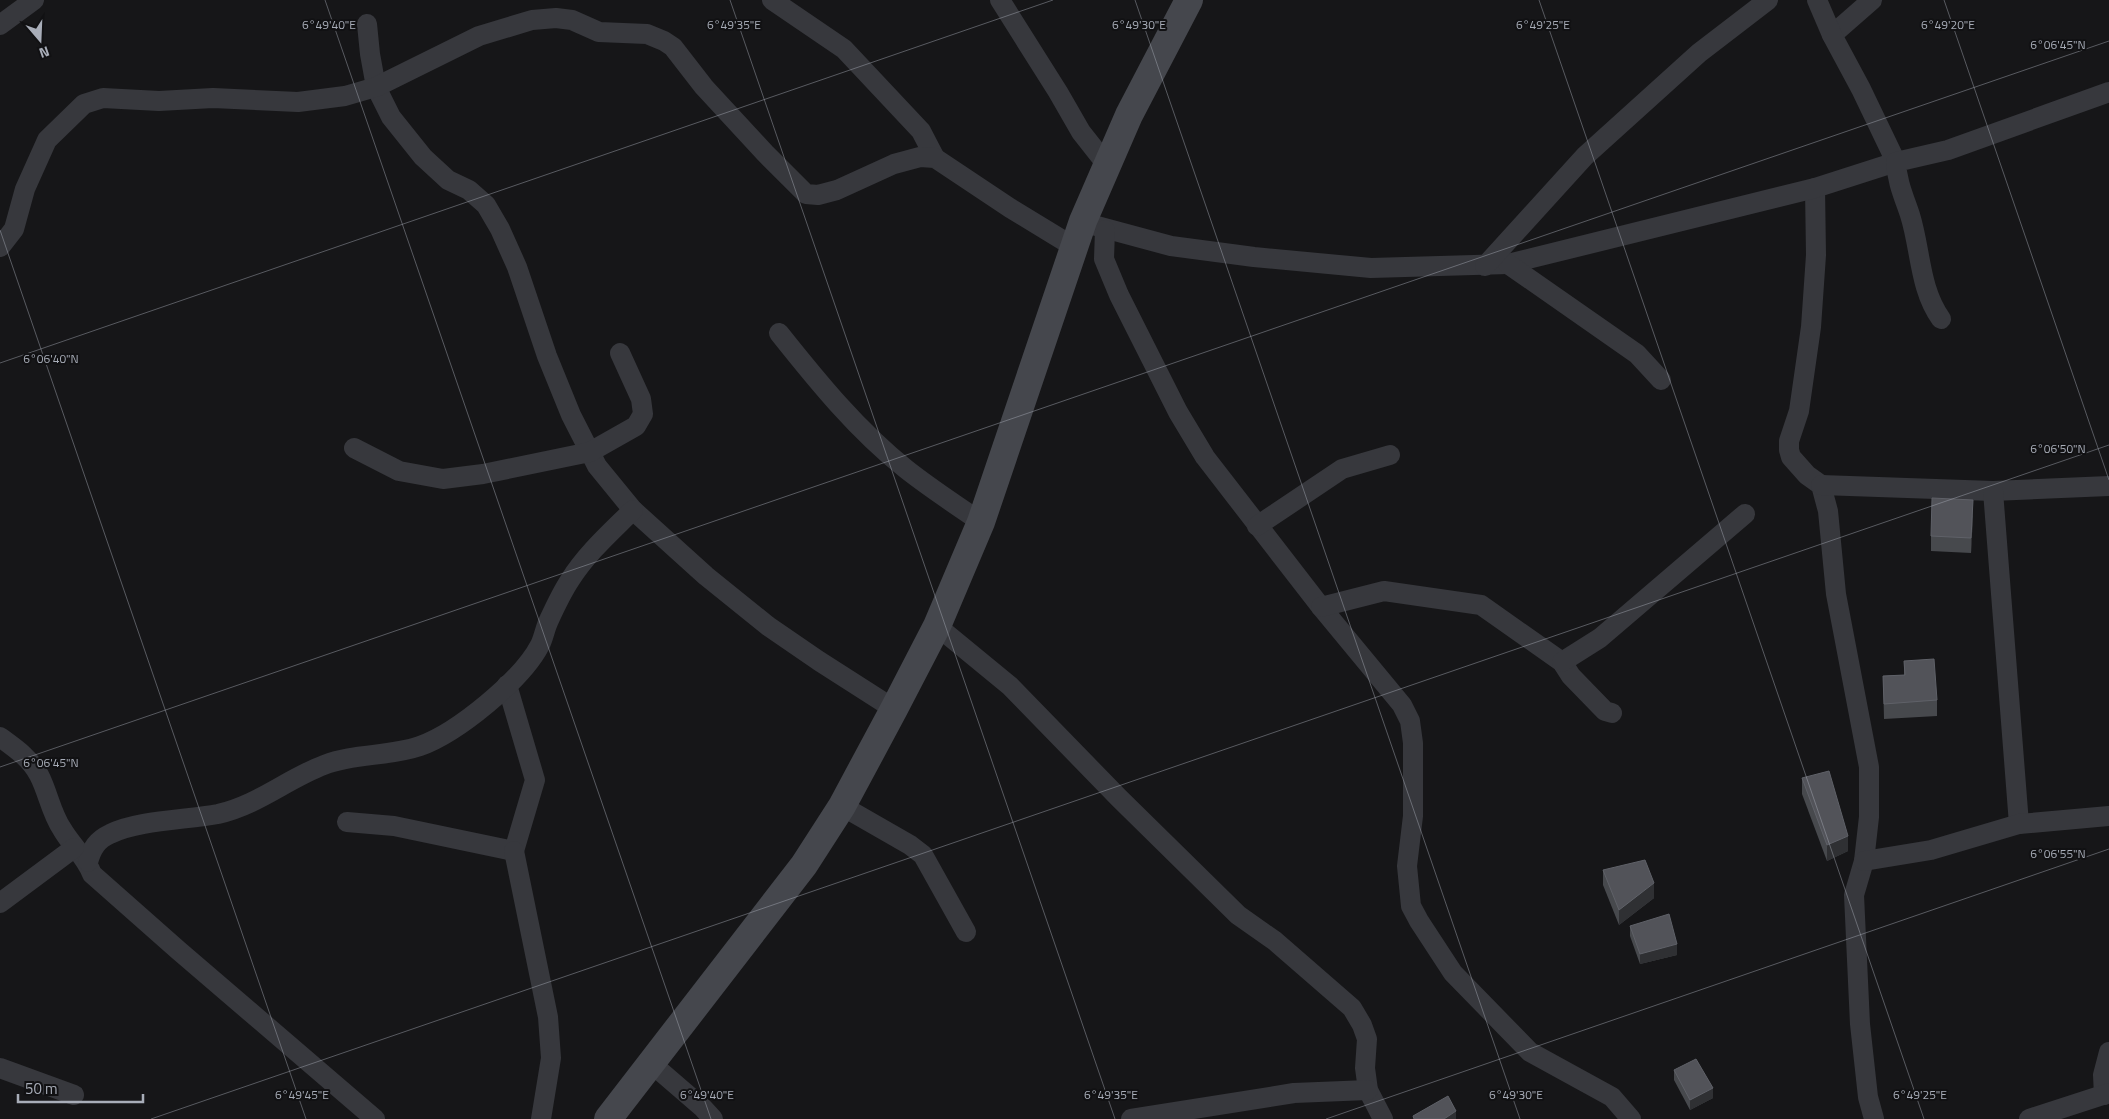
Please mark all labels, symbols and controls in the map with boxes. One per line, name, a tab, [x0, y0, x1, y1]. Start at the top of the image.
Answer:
north arrow	[15, 15, 65, 65]
text: 6°49'40"E	[302, 15, 356, 34]
text: 6°49'35"E	[707, 15, 761, 34]
text: 6°49'30"E	[1112, 15, 1166, 34]
text: 6°49'25"E	[1516, 15, 1570, 34]
text: 6°49'20"E	[1921, 15, 1975, 34]
text: 6°06'45"N	[2030, 35, 2086, 54]
text: N	[36, 41, 52, 64]
text: 6°06'40"N	[23, 349, 79, 368]
text: 6°06'50"N	[2030, 439, 2086, 458]
text: 6°06'45"N	[23, 753, 79, 772]
text: 6°06'55"N	[2030, 844, 2086, 863]
scale bar	[18, 1072, 142, 1104]
text: 50 m	[25, 1077, 58, 1100]
text: 6°49'45"E	[275, 1085, 329, 1104]
text: 6°49'40"E	[680, 1085, 734, 1104]
text: 6°49'35"E	[1084, 1085, 1138, 1104]
text: 6°49'30"E	[1489, 1085, 1543, 1104]
text: 6°49'25"E	[1893, 1085, 1947, 1104]

